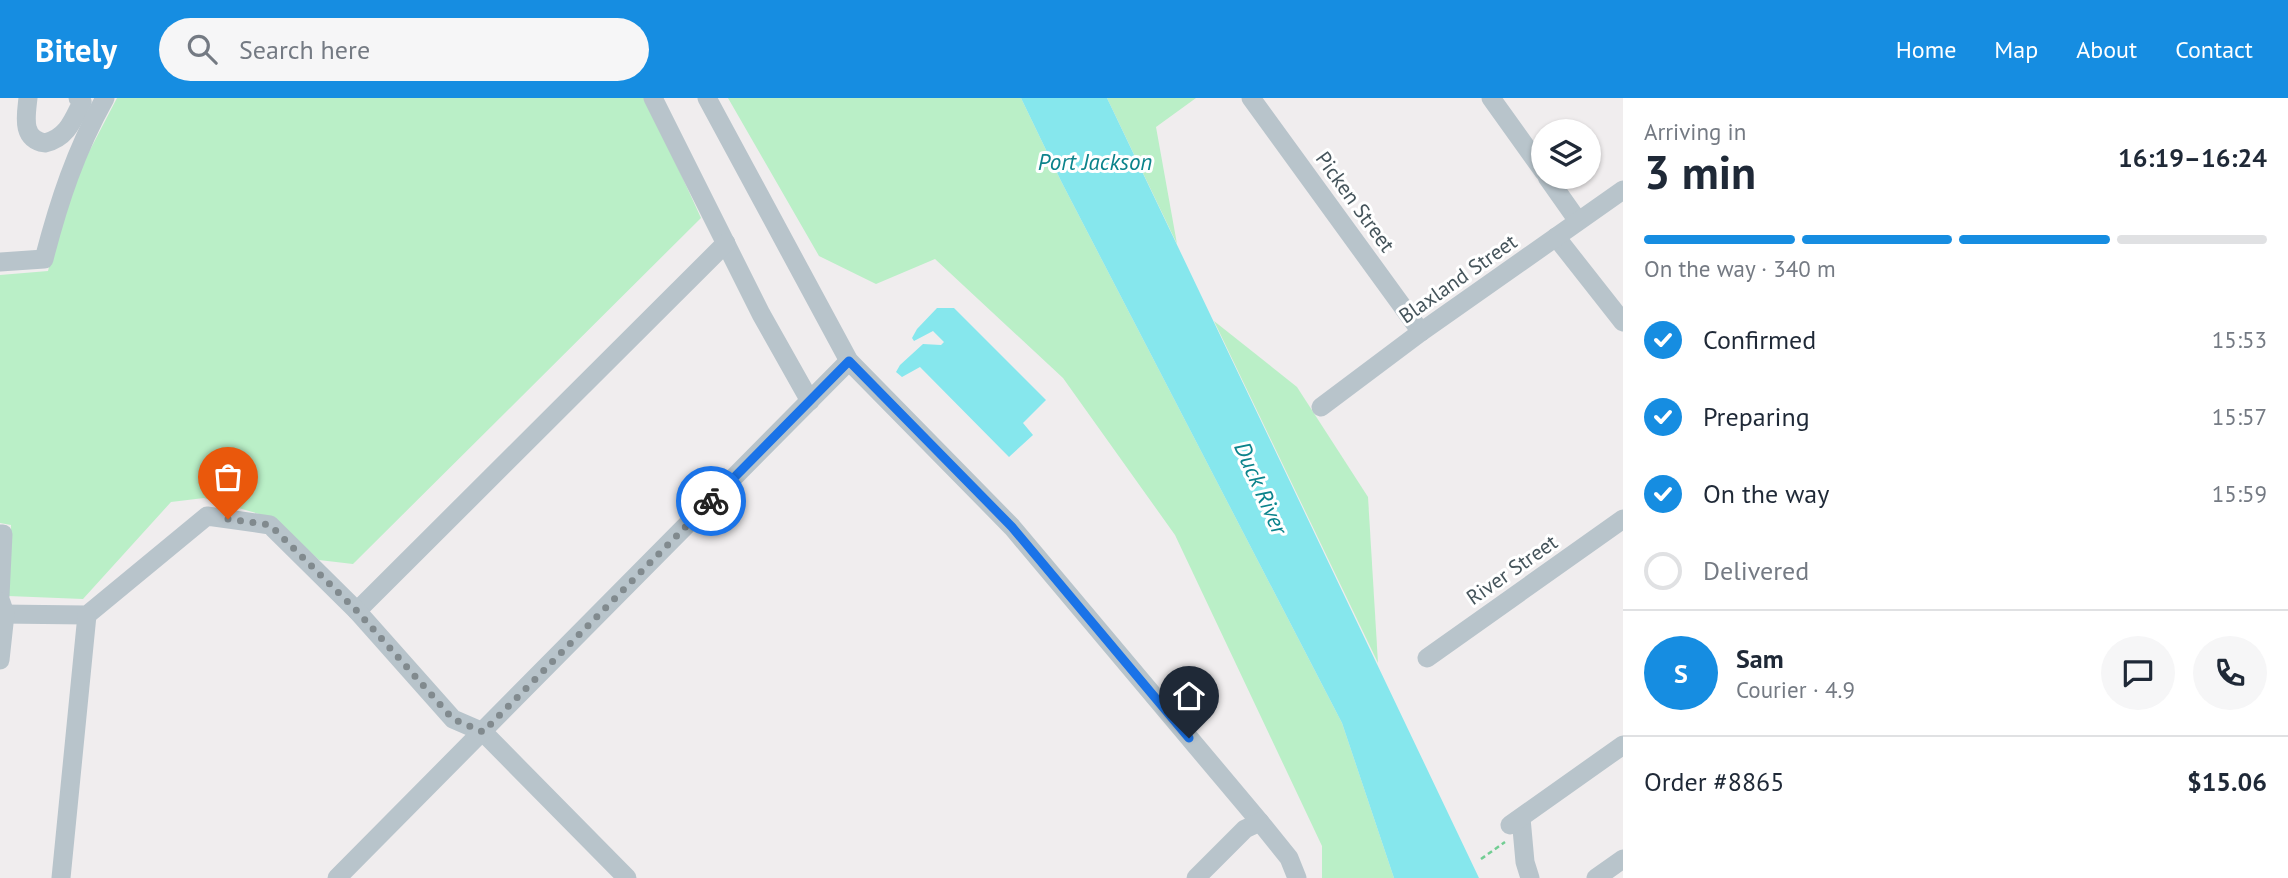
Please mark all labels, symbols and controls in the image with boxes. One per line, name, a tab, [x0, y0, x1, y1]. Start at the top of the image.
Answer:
search box	[159, 18, 649, 81]
text: Bitely	[35, 28, 117, 71]
icon: search	[183, 30, 221, 68]
text: Search here	[239, 33, 370, 66]
text: Home	[1896, 34, 1956, 65]
text: Map	[1994, 34, 2038, 65]
text: About	[2076, 34, 2137, 65]
text: Contact	[2175, 34, 2253, 65]
text: Arriving in	[1644, 117, 1746, 146]
map controls	[1531, 119, 1601, 189]
button: layers	[1531, 119, 1601, 189]
text: 16:19–16:24	[2118, 141, 2267, 174]
text: 3 min	[1644, 142, 1756, 202]
street label: Picken Street	[1310, 146, 1401, 257]
water label: Port Jackson	[1038, 147, 1152, 176]
street label: Blaxland Street	[1393, 228, 1522, 329]
text: On the way · 340 m	[1644, 254, 1836, 283]
icon: check	[1644, 321, 1682, 359]
text: Confirmed	[1703, 323, 1816, 356]
text: 15:53	[2212, 325, 2267, 354]
icon: check	[1644, 398, 1682, 436]
text: Preparing	[1703, 400, 1810, 433]
text: 15:57	[2212, 402, 2267, 431]
water label: Duck River	[1228, 437, 1295, 540]
pin	[198, 447, 258, 519]
icon: bag	[209, 458, 247, 496]
courier	[676, 466, 746, 536]
icon: check	[1644, 475, 1682, 513]
text: On the way	[1703, 477, 1829, 510]
text: 15:59	[2212, 479, 2267, 508]
icon: bike	[692, 482, 730, 520]
street label: River Street	[1461, 528, 1562, 611]
text: Delivered	[1703, 554, 1809, 587]
button: chat	[2101, 636, 2175, 710]
button: phone	[2193, 636, 2267, 710]
text: Sam	[1736, 642, 1784, 675]
text: S	[1674, 657, 1688, 690]
pin	[1159, 666, 1219, 738]
text: Courier · 4.9	[1736, 675, 1855, 704]
icon: home	[1170, 677, 1208, 715]
text: Order #8865	[1644, 765, 1784, 798]
text: $15.06	[2187, 765, 2267, 798]

